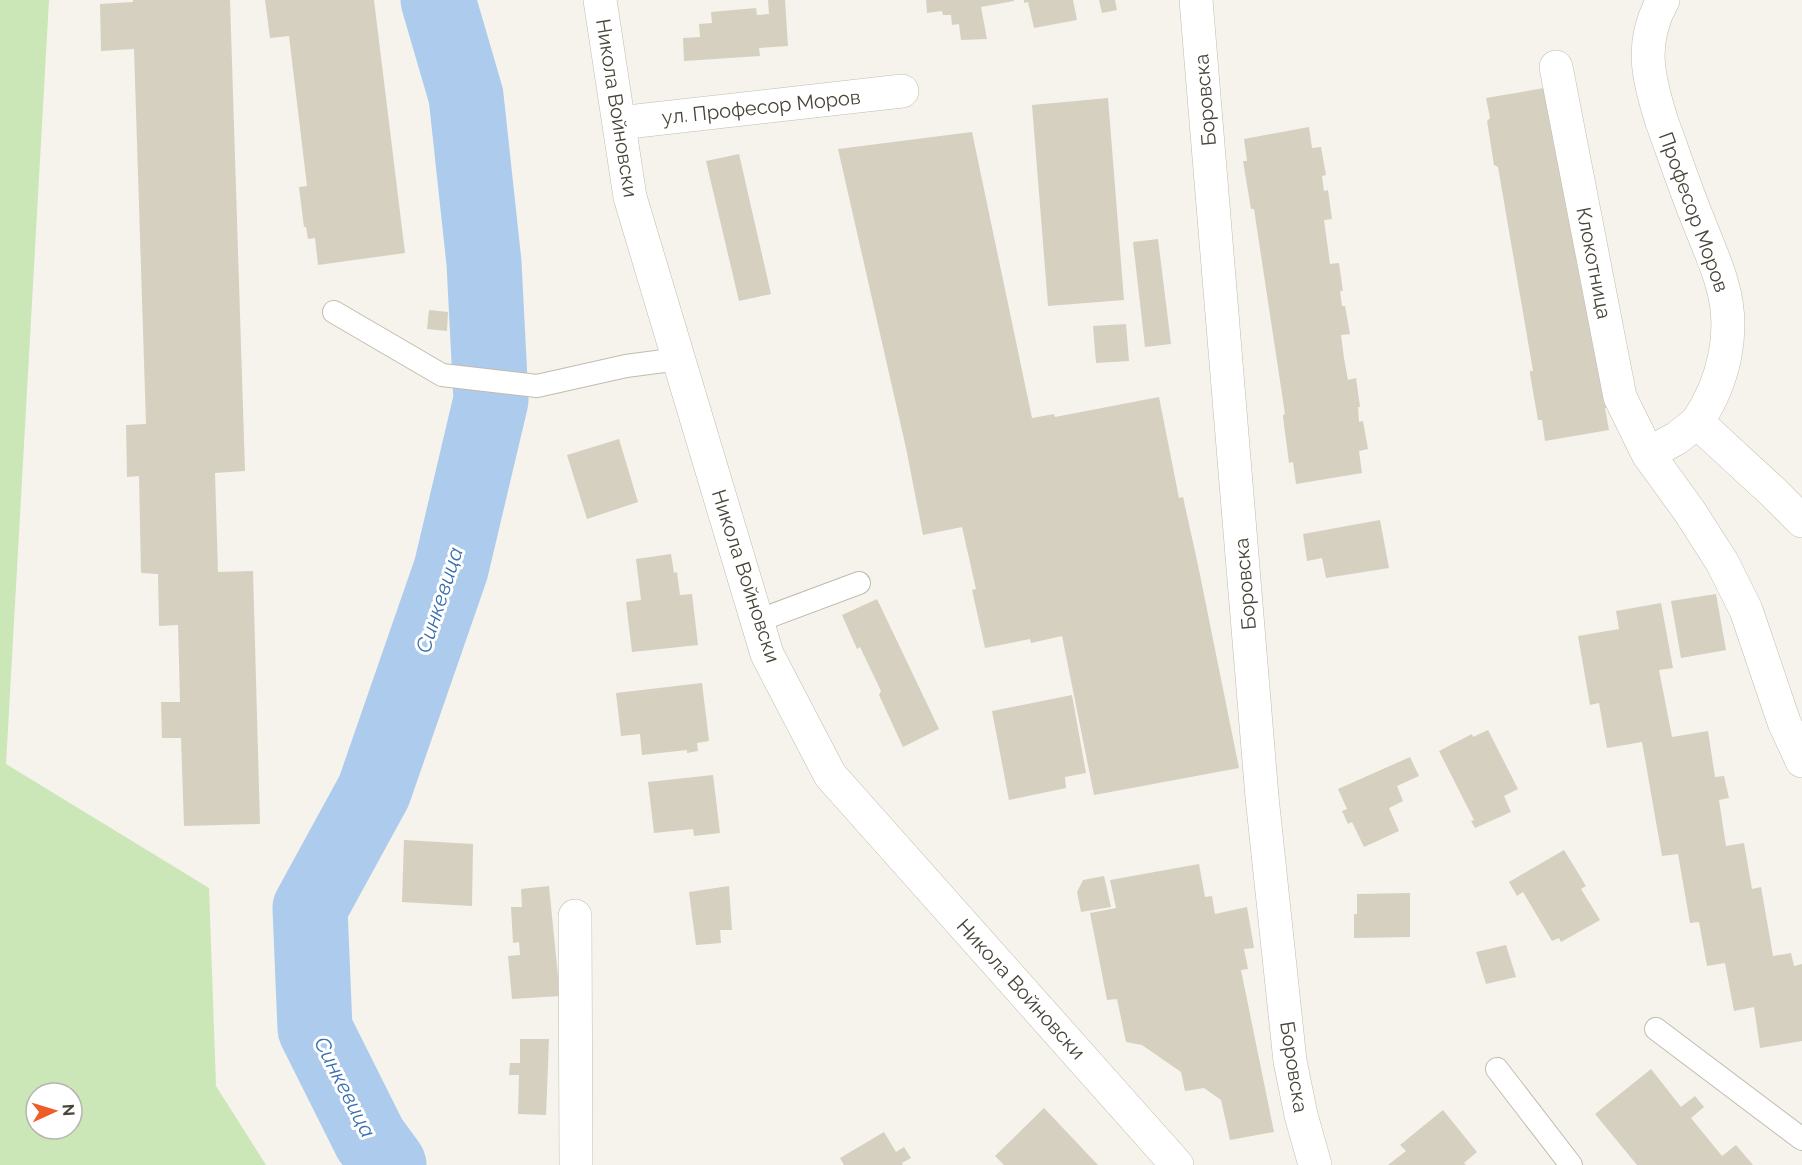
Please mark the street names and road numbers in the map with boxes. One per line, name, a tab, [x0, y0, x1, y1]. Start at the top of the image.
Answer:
street label: Никола Войновски	[591, 17, 643, 199]
street label: Боровска	[1189, 53, 1221, 147]
street label: ул. Професор Моров	[660, 85, 862, 129]
street label: Професор Моров	[1654, 129, 1734, 295]
street label: Клокотница	[1571, 205, 1617, 321]
street label: Никола Войновски	[707, 487, 785, 665]
street label: Боровска	[1229, 537, 1261, 631]
street label: Никола Войновски	[952, 914, 1090, 1064]
street label: Боровска	[1275, 1020, 1313, 1114]

